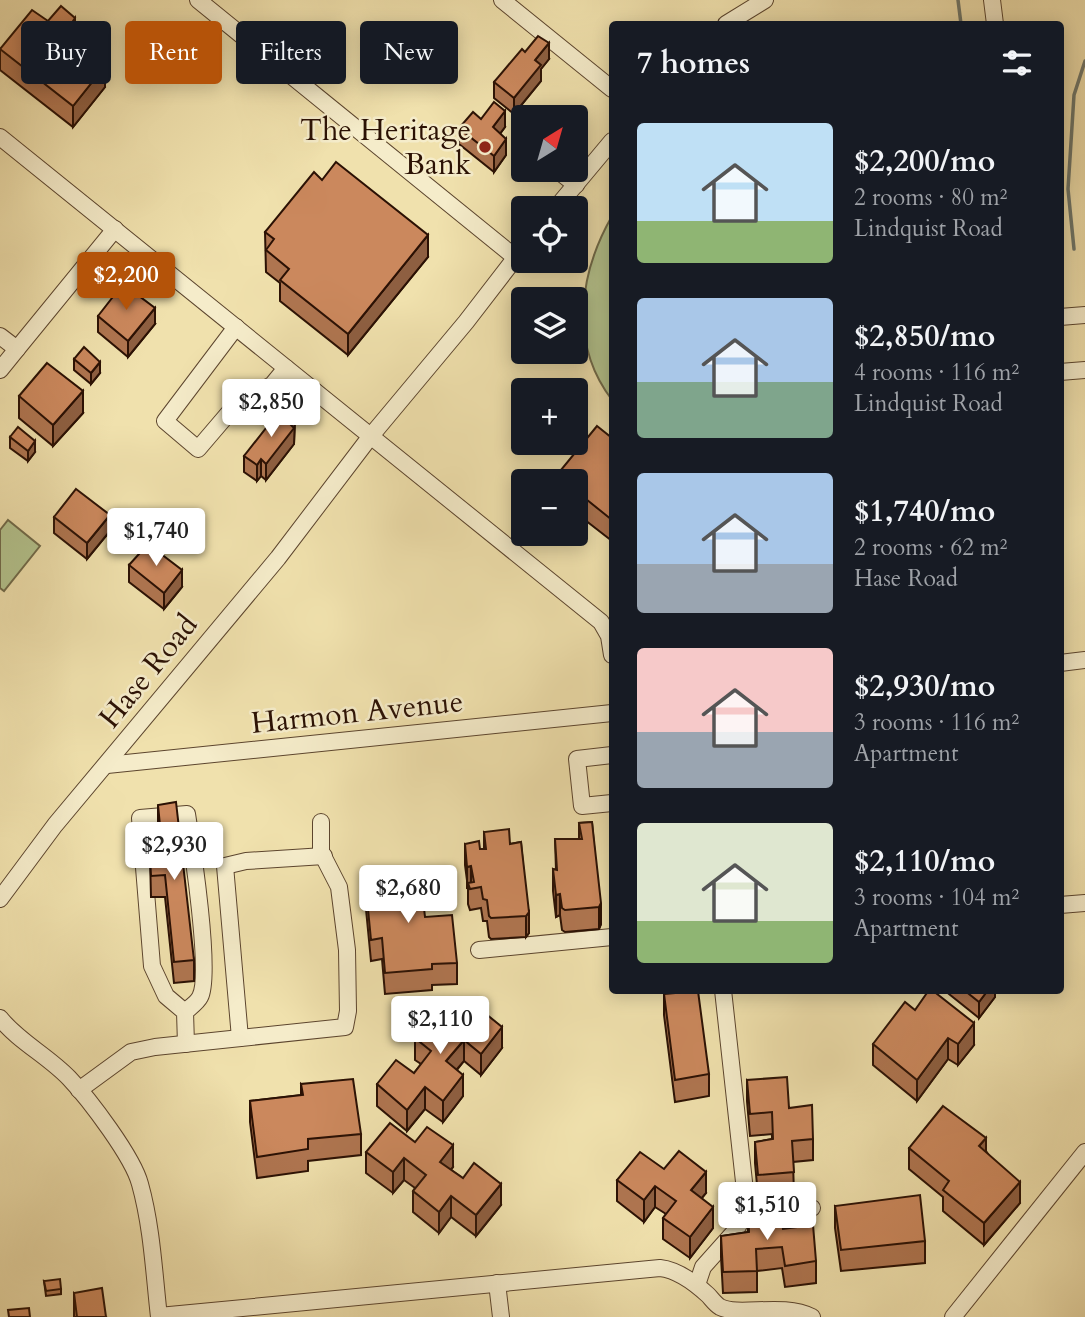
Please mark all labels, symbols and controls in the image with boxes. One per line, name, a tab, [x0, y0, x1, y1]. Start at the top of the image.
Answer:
chip: Buy	[21, 21, 111, 84]
chip: Rent	[125, 21, 222, 84]
chip: Filters	[236, 21, 346, 84]
chip: New	[360, 21, 458, 84]
text: 7 homes	[637, 43, 750, 84]
icon: filters	[998, 44, 1036, 82]
north arrow	[511, 105, 588, 182]
map controls	[511, 105, 588, 546]
place label: The Heritage Bank	[300, 110, 471, 185]
marker: The Heritage Bank	[477, 139, 493, 155]
text: $2,200/mo	[854, 141, 995, 182]
icon: home	[693, 151, 777, 235]
text: 2 rooms · 80 m²	[854, 182, 1007, 213]
button: locate	[511, 196, 588, 273]
text: Lindquist Road	[854, 213, 1003, 244]
pin: $2,200	[69, 252, 183, 312]
text: $2,200	[93, 259, 159, 290]
button: layers	[511, 287, 588, 364]
text: $2,850/mo	[854, 316, 995, 357]
icon: home	[693, 326, 777, 410]
text: 4 rooms · 116 m²	[854, 357, 1019, 388]
button: +	[511, 378, 588, 455]
pin: $2,850	[214, 380, 328, 439]
text: $2,850	[238, 386, 304, 417]
text: Lindquist Road	[854, 388, 1003, 419]
button: −	[511, 469, 588, 546]
text: $1,740/mo	[854, 491, 995, 532]
icon: home	[693, 501, 777, 585]
pin: $1,740	[99, 508, 213, 568]
text: $1,740	[123, 515, 189, 546]
text: 2 rooms · 62 m²	[854, 532, 1007, 563]
text: Hase Road	[854, 563, 958, 594]
street label: Hase Road	[90, 606, 207, 737]
text: $2,930/mo	[854, 666, 995, 707]
icon: home	[693, 676, 777, 760]
street label: Harmon Avenue	[249, 681, 465, 744]
text: 3 rooms · 116 m²	[854, 707, 1019, 738]
text: Apartment	[854, 738, 958, 769]
pin: $2,930	[117, 822, 231, 882]
text: $2,930	[141, 829, 207, 860]
text: $2,110/mo	[854, 841, 995, 882]
icon: home	[693, 851, 777, 935]
pin: $2,680	[351, 866, 465, 925]
text: $2,680	[375, 872, 441, 903]
text: 3 rooms · 104 m²	[854, 882, 1019, 913]
text: Apartment	[854, 913, 958, 944]
pin: $2,110	[383, 996, 497, 1056]
text: $2,110	[407, 1003, 473, 1034]
pin: $1,510	[710, 1182, 824, 1242]
text: $1,510	[734, 1189, 800, 1220]

